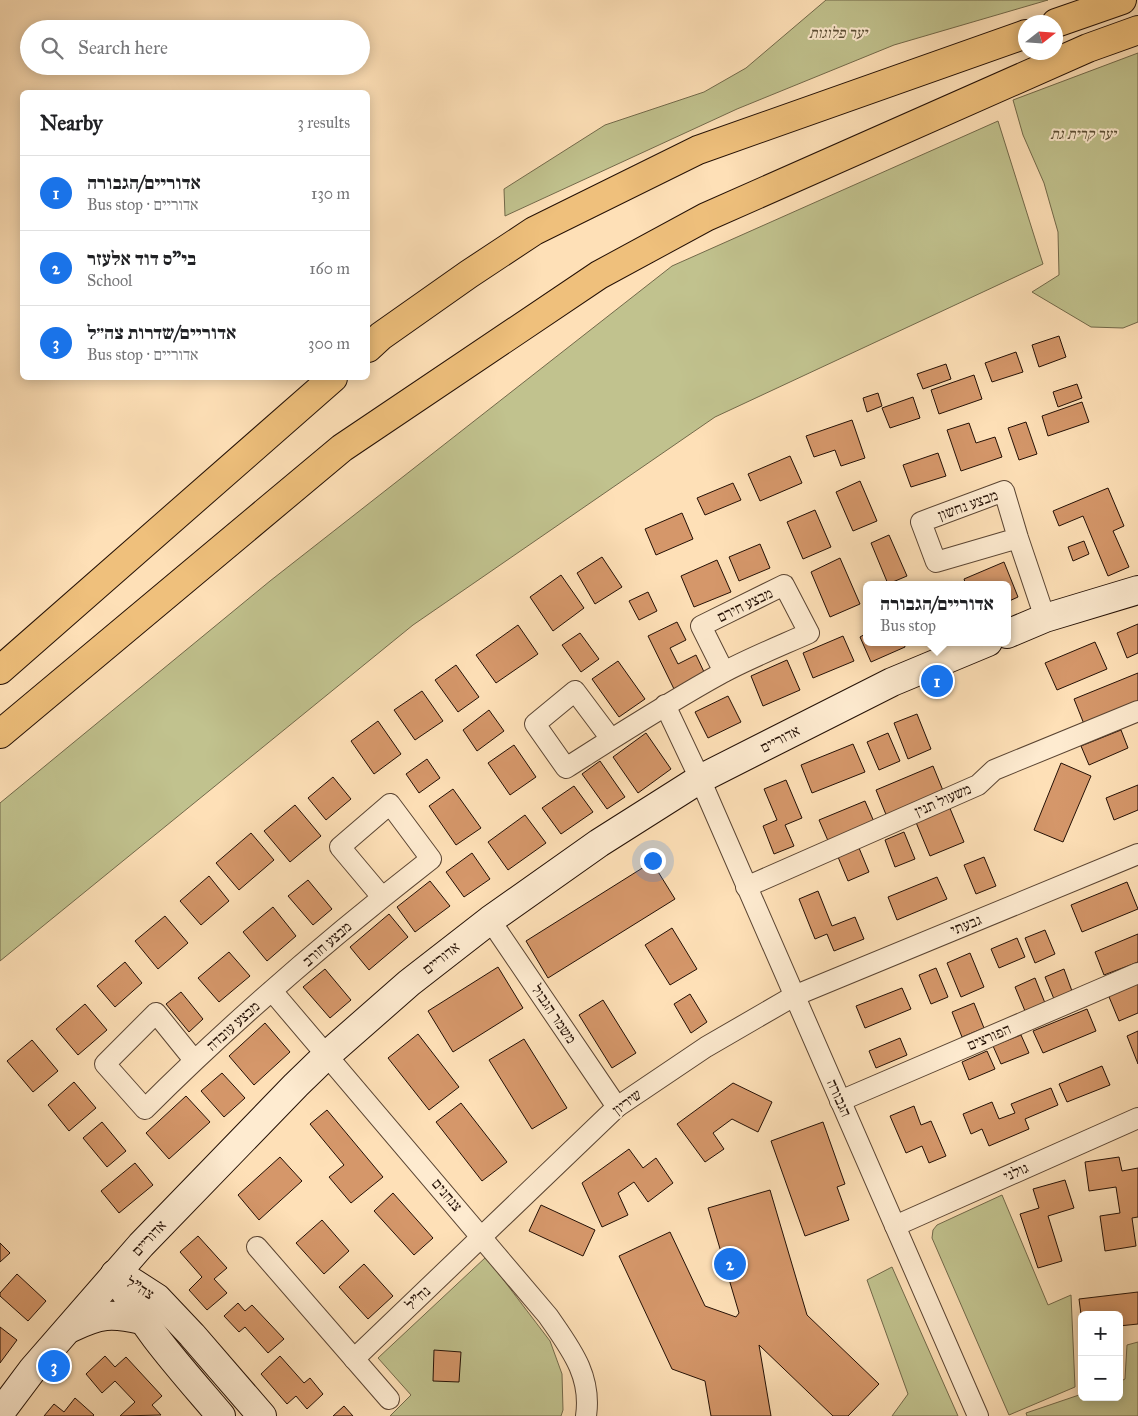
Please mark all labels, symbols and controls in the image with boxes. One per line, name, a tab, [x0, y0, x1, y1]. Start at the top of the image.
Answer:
north arrow	[1018, 15, 1063, 60]
search box	[20, 20, 370, 75]
park label: יער פלוגות	[809, 24, 869, 42]
icon: search	[38, 34, 66, 62]
text: Search here	[78, 36, 168, 59]
text: Nearby	[40, 110, 103, 136]
text: 3 results	[297, 113, 350, 132]
park label: יער קרית גת	[1050, 125, 1118, 143]
text: אדוריים/הגבורה	[87, 171, 201, 194]
text: 1	[53, 184, 59, 203]
text: 130 m	[311, 184, 350, 203]
text: Bus stop · אדוריים	[87, 195, 199, 214]
text: בי"ס דוד אלעזר	[87, 247, 196, 270]
text: 2	[52, 259, 60, 278]
text: 160 m	[309, 259, 350, 278]
text: School	[87, 271, 132, 290]
text: אדוריים/שדרות צה״ל	[87, 321, 236, 344]
text: 3	[53, 334, 59, 353]
text: 300 m	[308, 334, 350, 353]
text: Bus stop · אדוריים	[87, 345, 199, 364]
street label: מבצע נחשון	[936, 486, 1000, 524]
popup	[863, 581, 1011, 646]
street label: מבצע חירם	[714, 584, 776, 626]
text: אדוריים/הגבורה	[880, 592, 994, 615]
text: Bus stop	[880, 616, 936, 635]
pin: 1	[921, 662, 953, 700]
street label: אדוריים	[757, 721, 803, 757]
street label: משעול תנין	[912, 780, 974, 820]
your location	[640, 848, 666, 874]
street label: גבעתי	[948, 911, 984, 939]
street label: מבצע חורב	[299, 918, 355, 970]
street label: אדוריים	[419, 938, 463, 978]
street label: משמר הגבול	[528, 981, 580, 1047]
street label: מבצע עובדה	[203, 997, 263, 1055]
street label: הפורצים	[964, 1020, 1014, 1054]
street label: הגבורה	[823, 1076, 855, 1120]
street label: שיריון	[609, 1085, 645, 1119]
street label: גולני	[1001, 1159, 1031, 1185]
street label: צנחנים	[428, 1175, 466, 1215]
street label: אדוריים	[128, 1216, 170, 1260]
pin: 2	[714, 1245, 746, 1283]
street label: צה"ל	[123, 1273, 157, 1303]
street label: נח"ל	[402, 1282, 434, 1314]
map controls	[1078, 1311, 1123, 1401]
button: +	[1078, 1311, 1123, 1356]
pin: 3	[38, 1347, 70, 1385]
button: −	[1078, 1356, 1123, 1401]

